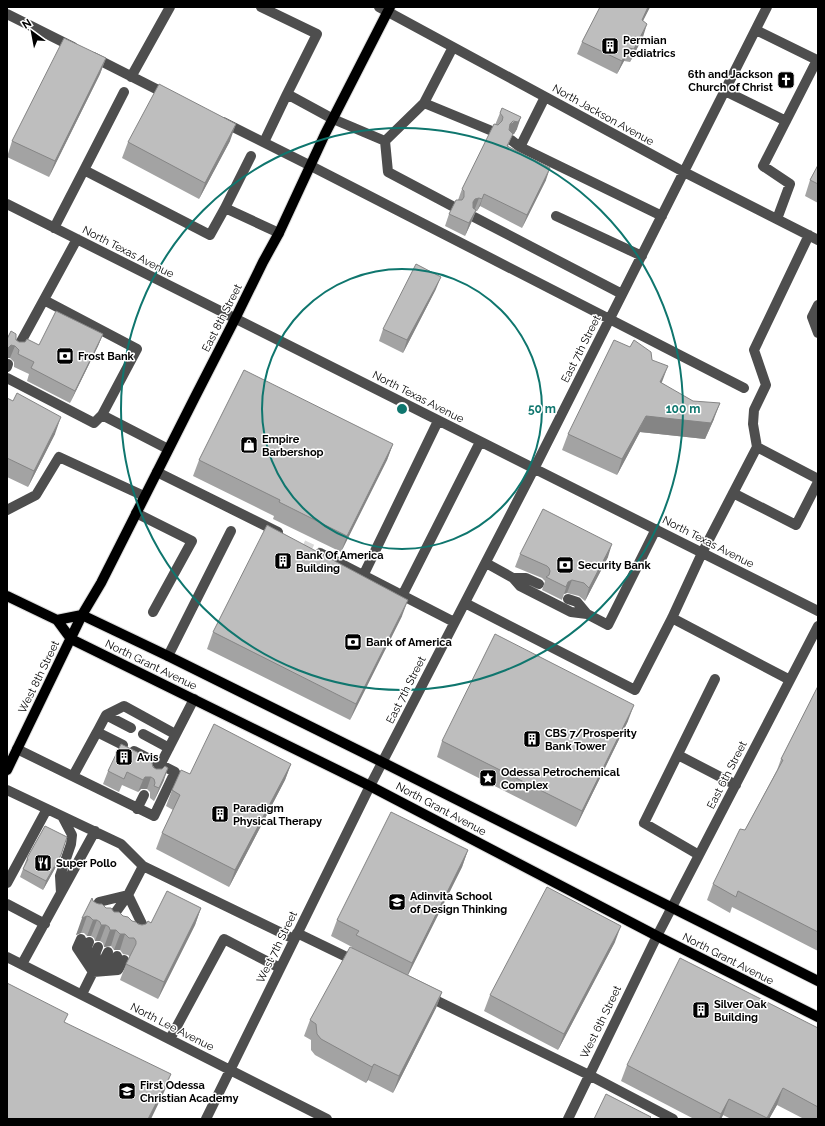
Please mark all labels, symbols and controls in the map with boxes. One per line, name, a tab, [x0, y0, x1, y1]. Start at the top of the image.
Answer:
north arrow	[12, 12, 52, 52]
text: N	[20, 16, 34, 32]
place label: Permian Pediatrics	[623, 34, 676, 60]
building icon: Permian Pediatrics	[600, 36, 620, 56]
place label: 6th and Jackson Church of Christ	[688, 68, 774, 94]
church icon: 6th and Jackson Church of Christ	[776, 70, 796, 90]
street label: North Jackson Avenue	[550, 82, 656, 149]
street label: North Texas Avenue	[80, 223, 176, 281]
street label: East 8th Street	[199, 282, 245, 354]
street label: East 7th Street	[558, 313, 604, 385]
bank icon: Frost Bank	[55, 346, 75, 366]
place label: Frost Bank	[78, 350, 135, 363]
street label: North Texas Avenue	[370, 368, 466, 426]
centre of rings	[395, 402, 409, 416]
text: 50 m	[528, 402, 556, 416]
text: 100 m	[666, 402, 700, 416]
place label: Empire Barbershop	[262, 433, 324, 459]
shop icon: Empire Barbershop	[239, 435, 259, 455]
street label: North Texas Avenue	[660, 513, 756, 571]
place label: Bank Of America Building	[296, 549, 383, 575]
building icon: Bank Of America Building	[273, 551, 293, 571]
bank icon: Security Bank	[555, 555, 575, 575]
place label: Security Bank	[578, 559, 651, 572]
bank icon: Bank of America	[343, 632, 363, 652]
place label: Bank of America	[366, 636, 452, 649]
street label: North Grant Avenue	[103, 637, 200, 693]
street label: West 8th Street	[16, 638, 62, 715]
street label: East 7th Street	[383, 654, 429, 726]
place label: CBS 7/Prosperity Bank Tower	[545, 727, 637, 753]
building icon: CBS 7/Prosperity Bank Tower	[522, 729, 542, 749]
street label: East 6th Street	[704, 739, 750, 811]
building icon: Avis	[114, 747, 134, 767]
place label: Avis	[137, 751, 159, 764]
place label: Odessa Petrochemical Complex	[501, 766, 620, 792]
place icon: Odessa Petrochemical Complex	[478, 768, 498, 788]
street label: North Grant Avenue	[394, 780, 489, 839]
place label: Paradigm Physical Therapy	[233, 802, 322, 828]
building icon: Paradigm Physical Therapy	[210, 804, 230, 824]
restaurant icon: Super Pollo	[33, 853, 53, 873]
place label: Super Pollo	[56, 857, 117, 870]
place label: Adinvita School of Design Thinking	[410, 890, 507, 916]
school or university icon: Adinvita School of Design Thinking	[387, 892, 407, 912]
street label: West 7th Street	[254, 909, 300, 985]
street label: North Grant Avenue	[680, 930, 776, 988]
street label: West 6th Street	[578, 983, 624, 1060]
place label: Silver Oak Building	[714, 998, 767, 1024]
street label: North Lee Avenue	[128, 1000, 216, 1054]
building icon: Silver Oak Building	[691, 1000, 711, 1020]
place label: First Odessa Christian Academy	[140, 1079, 239, 1105]
school or university icon: First Odessa Christian Academy	[117, 1081, 137, 1101]

